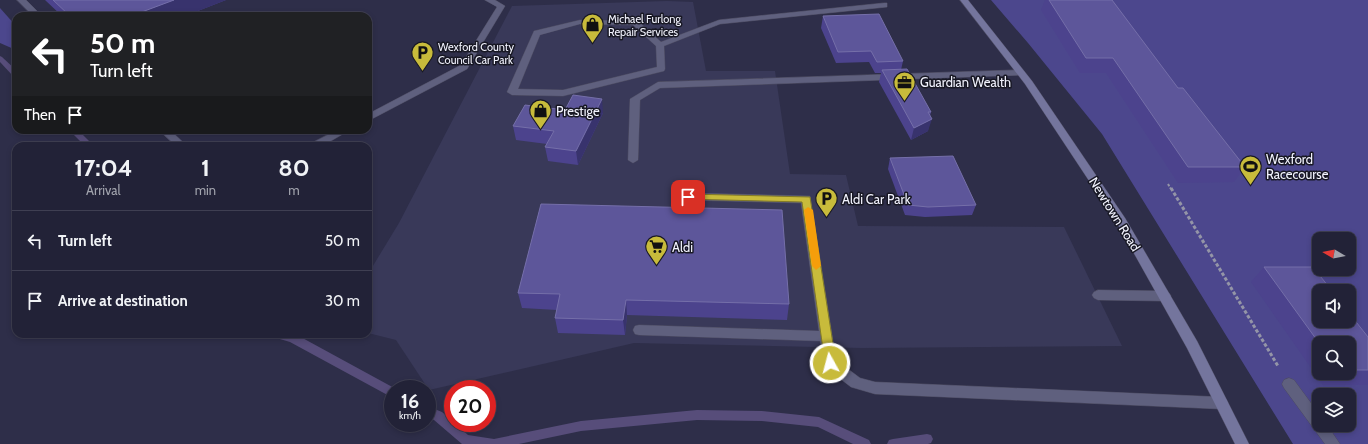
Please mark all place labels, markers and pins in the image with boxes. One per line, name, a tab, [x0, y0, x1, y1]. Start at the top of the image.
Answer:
shop icon: Michael Furlong Repair Services	[580, 12, 606, 45]
place label: Michael Furlong Repair Services	[608, 12, 681, 39]
parking icon: Wexford County Council Car Park	[409, 40, 435, 73]
place label: Wexford County Council Car Park	[438, 40, 514, 67]
office icon: Guardian Wealth	[892, 69, 918, 102]
place label: Guardian Wealth	[920, 74, 1011, 90]
shop icon: Prestige	[528, 98, 554, 131]
place label: Prestige	[556, 103, 600, 119]
place label: Wexford Racecourse	[1266, 151, 1329, 182]
sports icon: Wexford Racecourse	[1238, 153, 1264, 186]
pin	[671, 180, 705, 214]
parking icon: Aldi Car Park	[813, 186, 839, 219]
place label: Aldi Car Park	[842, 191, 911, 207]
supermarket icon: Aldi	[644, 234, 670, 267]
place label: Aldi	[672, 239, 693, 255]

